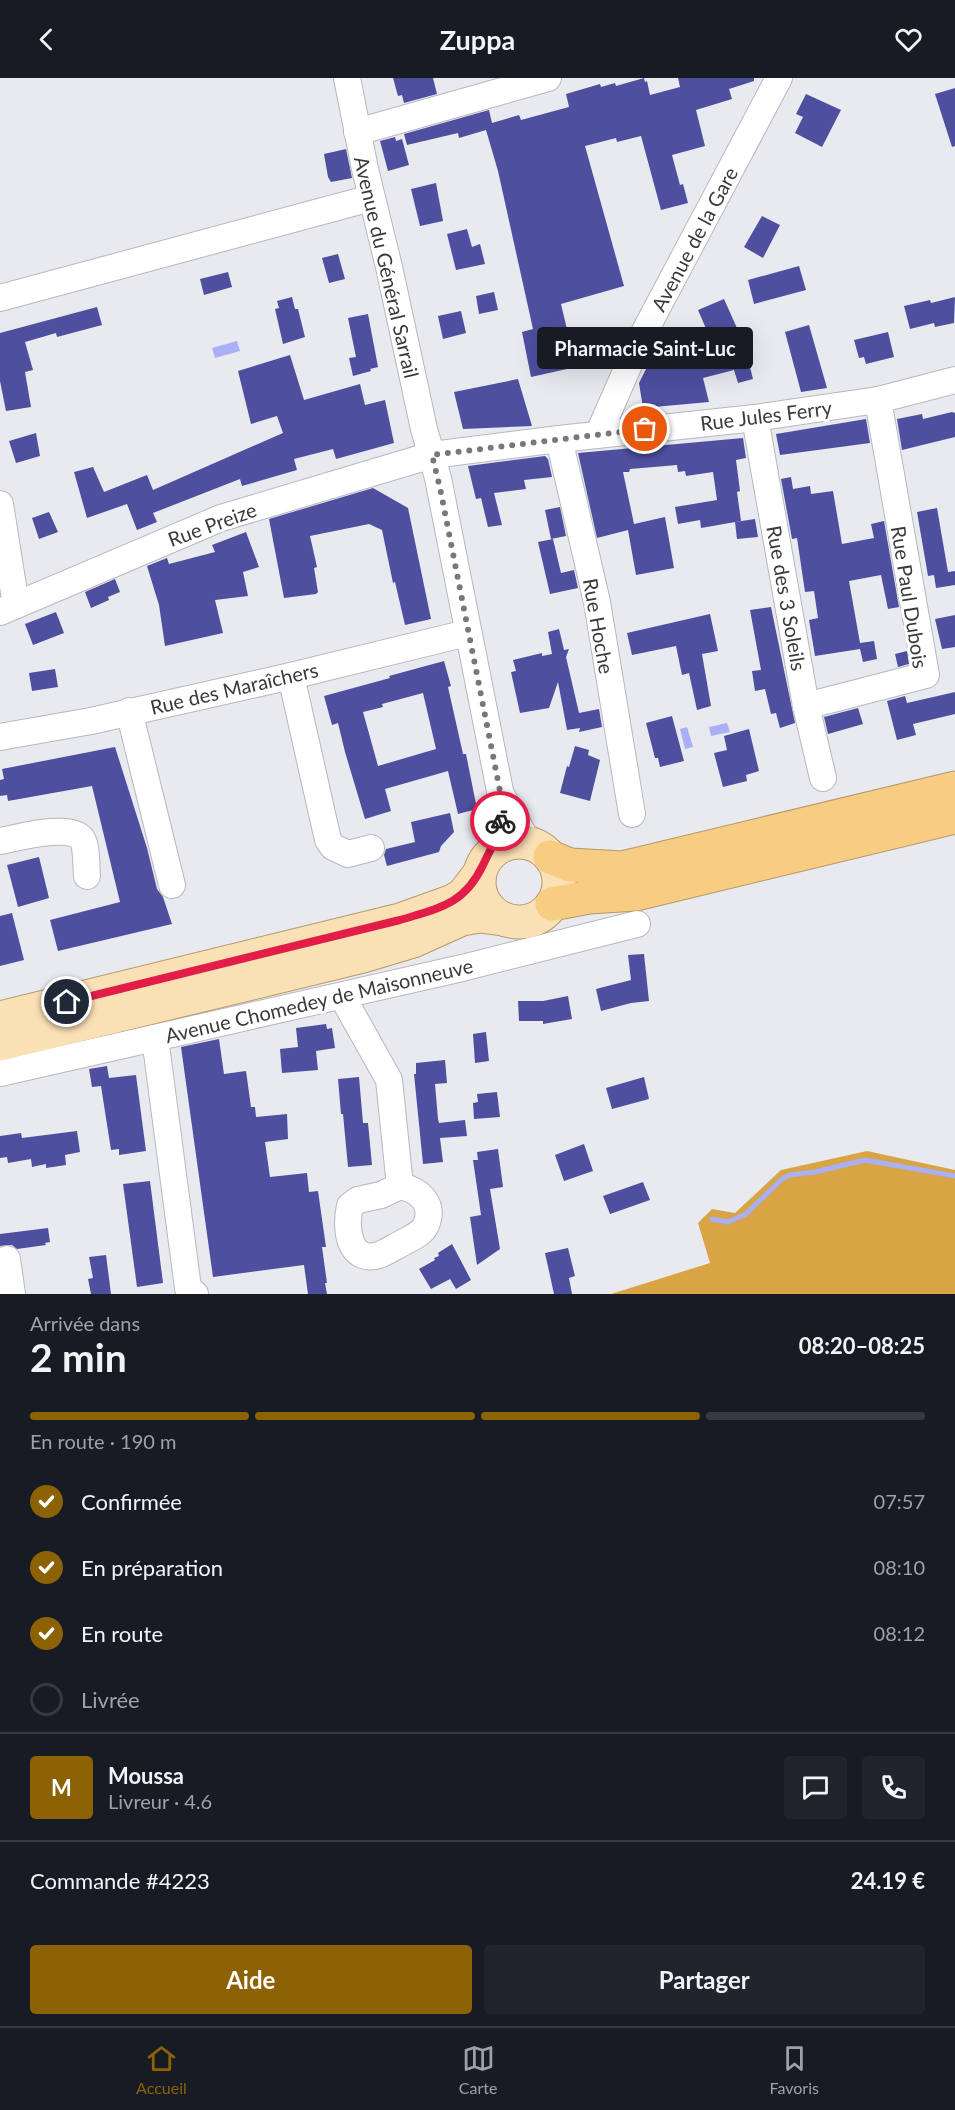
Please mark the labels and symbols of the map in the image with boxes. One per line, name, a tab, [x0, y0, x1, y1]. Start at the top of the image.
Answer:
street label: Avenue du Général Sarrail	[350, 154, 424, 380]
street label: Avenue de la Gare	[646, 163, 742, 315]
callout: Pharmacie Saint-Luc	[537, 327, 753, 369]
street label: Rue Jules Ferry	[699, 395, 834, 435]
pin	[619, 403, 670, 454]
street label: Rue Preize	[164, 497, 260, 551]
street label: Rue des 3 Soleils	[762, 524, 812, 672]
street label: Rue Paul Dubois	[887, 524, 933, 670]
street label: Rue Hoche	[579, 576, 619, 676]
street label: Rue des Maraîchers	[148, 657, 320, 719]
courier	[470, 791, 530, 851]
street label: Avenue Chomedey de Maisonneuve	[163, 953, 475, 1047]
pin	[41, 976, 92, 1027]

